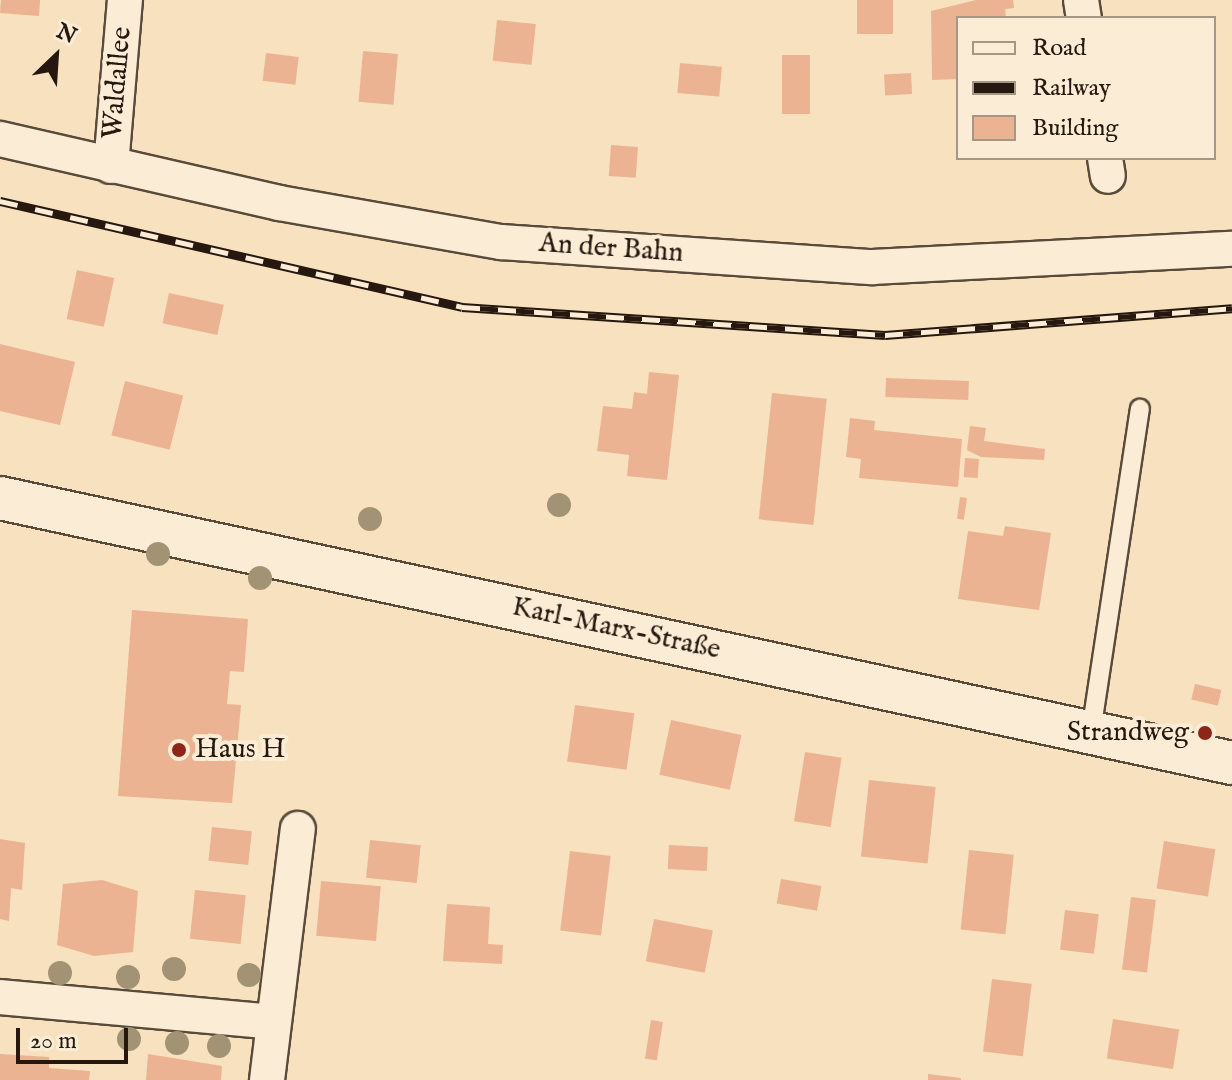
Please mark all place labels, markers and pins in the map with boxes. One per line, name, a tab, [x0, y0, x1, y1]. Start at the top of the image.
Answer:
place label: Strandweg	[1067, 716, 1189, 750]
marker: Strandweg	[1196, 724, 1214, 742]
place label: Haus H	[195, 733, 286, 767]
marker: Haus H	[170, 741, 188, 759]

